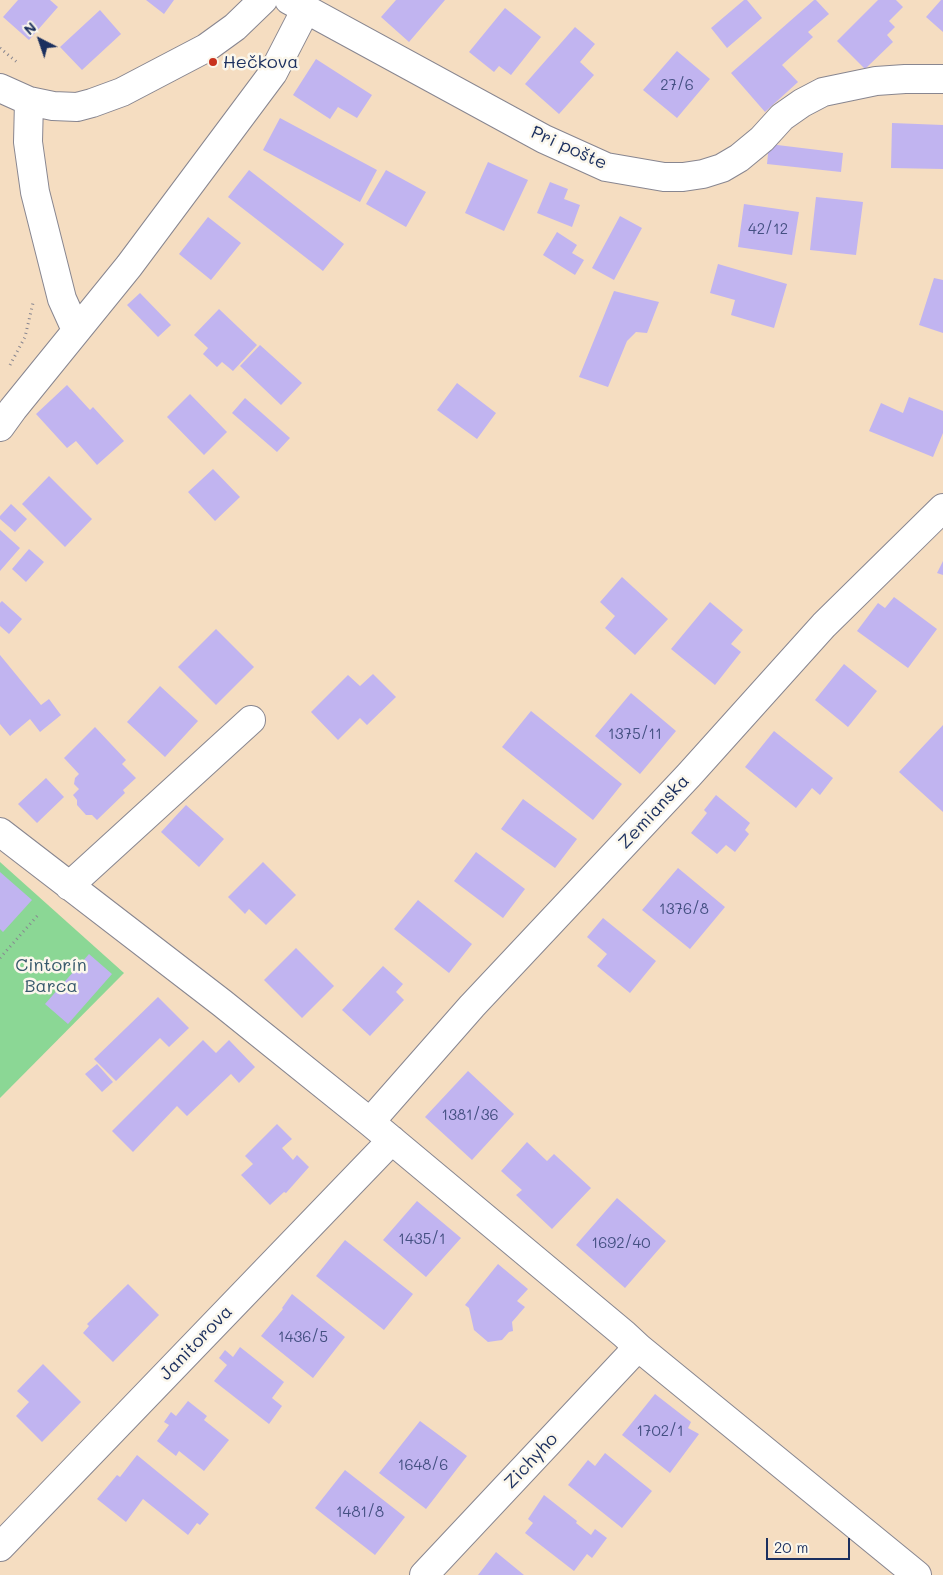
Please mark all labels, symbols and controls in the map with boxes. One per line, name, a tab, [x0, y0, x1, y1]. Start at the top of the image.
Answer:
north arrow	[15, 15, 65, 65]
text: N	[20, 18, 40, 39]
place label: Hečkova	[223, 51, 299, 73]
marker: Hečkova	[207, 56, 219, 68]
house number: 27/6	[660, 76, 694, 94]
street label: Pri pošte	[528, 122, 610, 174]
house number: 42/12	[748, 220, 788, 238]
house number: 1375/11	[608, 725, 662, 743]
street label: Zemianska	[614, 770, 694, 854]
house number: 1376/8	[659, 900, 709, 918]
park label: Cintorín Barca	[15, 954, 87, 996]
house number: 1381/36	[442, 1106, 498, 1124]
house number: 1435/1	[398, 1230, 446, 1248]
house number: 1692/40	[592, 1234, 650, 1252]
street label: Janitorova	[155, 1301, 237, 1385]
house number: 1436/5	[278, 1328, 328, 1346]
house number: 1702/1	[636, 1422, 684, 1440]
street label: Zichyho	[500, 1429, 562, 1493]
house number: 1648/6	[398, 1456, 448, 1474]
house number: 1481/8	[336, 1503, 384, 1521]
scale bar	[768, 1528, 852, 1560]
text: 20 m	[774, 1537, 808, 1557]

